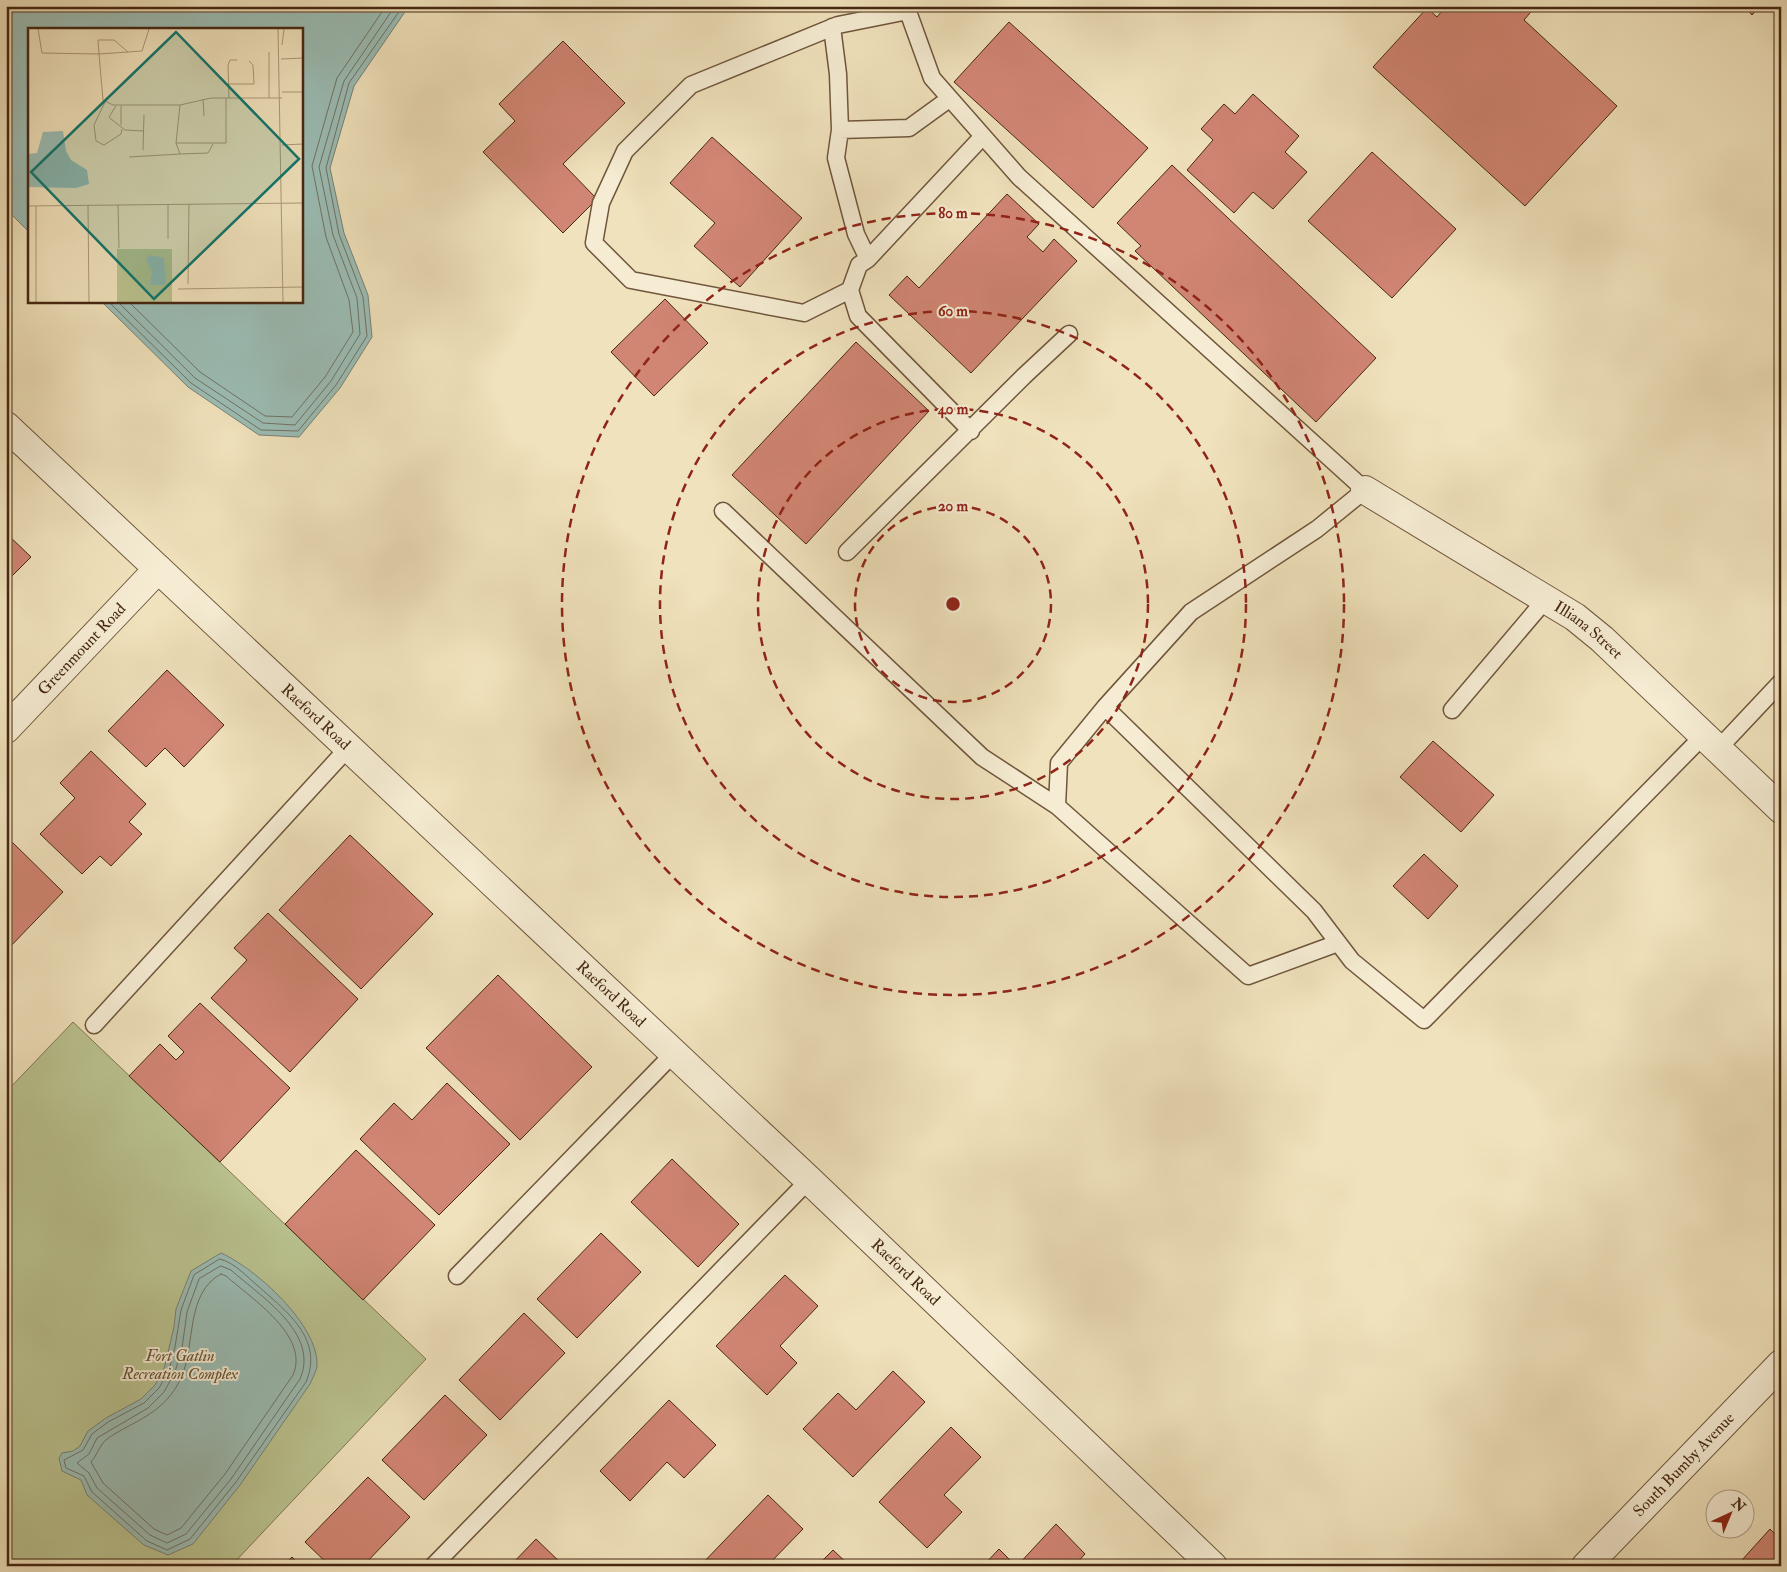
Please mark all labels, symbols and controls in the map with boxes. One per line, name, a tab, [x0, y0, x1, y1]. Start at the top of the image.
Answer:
inset map	[28, 28, 302, 302]
text: 80 m	[938, 204, 968, 223]
text: 60 m	[938, 302, 968, 321]
text: 40 m	[937, 400, 969, 419]
text: 20 m	[938, 497, 968, 516]
centre of rings	[944, 595, 962, 613]
street label: Illiana Street	[1551, 597, 1627, 663]
street label: Greenmount Road	[33, 599, 130, 699]
street label: Raeford Road	[277, 679, 355, 754]
street label: Raeford Road	[572, 957, 650, 1032]
street label: Raeford Road	[867, 1235, 944, 1310]
park label: Fort Gatlin Recreation Complex	[121, 1346, 238, 1384]
street label: South Bumby Avenue	[1629, 1408, 1739, 1521]
north arrow	[1704, 1490, 1754, 1540]
text: N	[1728, 1494, 1749, 1516]

